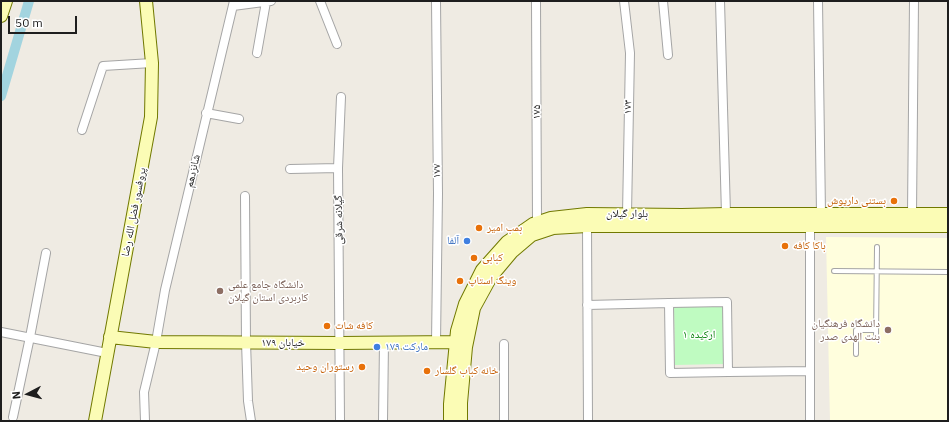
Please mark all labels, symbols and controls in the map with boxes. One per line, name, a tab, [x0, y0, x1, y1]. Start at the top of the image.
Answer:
scale bar	[10, 8, 79, 34]
text: 50 m	[15, 15, 43, 30]
street label: ۱۷۳	[621, 99, 635, 115]
street label: ۱۷۵	[530, 105, 544, 119]
street label: شانزدهم	[183, 153, 203, 189]
street label: ۱۷۷	[430, 163, 444, 179]
street label: پروفسور فضل الله رضا	[119, 166, 149, 258]
place label: بستنی داریوش	[827, 194, 886, 208]
street label: گیلانه شرقی	[332, 195, 346, 245]
marker: بستنی داریوش	[889, 196, 899, 206]
street label: بلوار گیلان	[606, 207, 648, 221]
place label: بمب امیر	[487, 221, 522, 235]
marker: بمب امیر	[474, 223, 484, 233]
place label: آلفا	[447, 234, 459, 248]
marker: آلفا	[462, 236, 472, 246]
place label: باکا کافه	[793, 239, 826, 253]
marker: باکا کافه	[780, 241, 790, 251]
place label: کبابی	[482, 251, 503, 265]
marker: کبابی	[469, 253, 479, 263]
place label: وینگ استاپ	[468, 274, 516, 288]
marker: وینگ استاپ	[455, 276, 465, 286]
place label: دانشگاه جامع علمی کاربردی استان گیلان	[228, 278, 308, 304]
marker: دانشگاه جامع علمی کاربردی استان گیلان	[215, 286, 225, 296]
place label: دانشگاه فرهنگیان بنت الهدی صدر	[811, 317, 880, 343]
place label: کافه شات	[335, 319, 373, 333]
marker: کافه شات	[322, 321, 332, 331]
marker: دانشگاه فرهنگیان بنت الهدی صدر	[883, 325, 893, 335]
park label: ارکیده ۱	[683, 328, 715, 342]
street label: خیابان ۱۷۹	[261, 336, 305, 350]
place label: ۱۷۹ مارکت	[385, 340, 428, 354]
marker: ۱۷۹ مارکت	[372, 342, 382, 352]
place label: رستوران وحید	[296, 360, 354, 374]
marker: رستوران وحید	[357, 362, 367, 372]
place label: خانه کباب گلسار	[435, 364, 499, 378]
marker: خانه کباب گلسار	[422, 366, 432, 376]
north arrow	[8, 374, 48, 414]
text: N	[9, 391, 23, 400]

